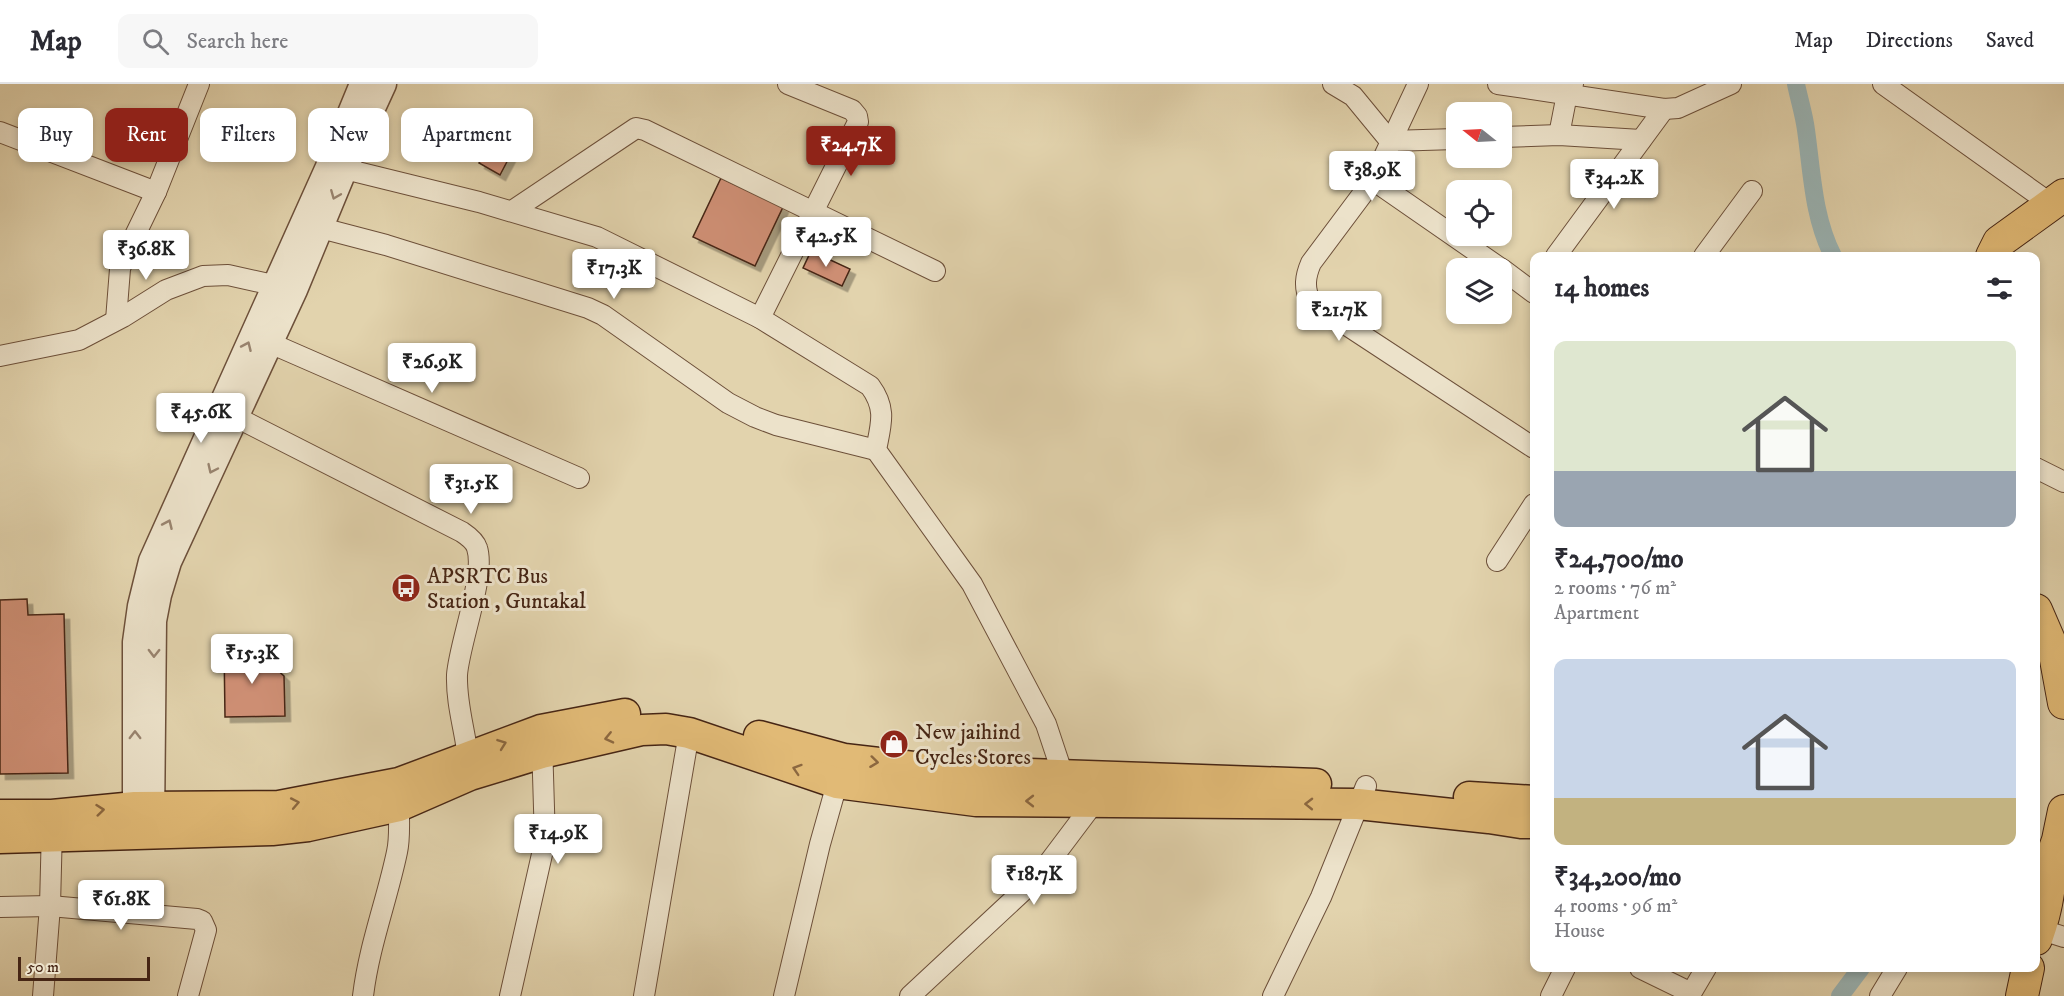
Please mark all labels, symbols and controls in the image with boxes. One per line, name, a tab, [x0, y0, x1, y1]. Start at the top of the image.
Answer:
search box	[118, 14, 538, 68]
text: Map	[30, 24, 82, 59]
icon: search	[139, 25, 172, 58]
text: Search here	[187, 28, 288, 55]
text: Map	[1794, 28, 1833, 54]
text: Directions	[1866, 28, 1953, 54]
text: Saved	[1986, 28, 2034, 54]
north arrow	[1446, 102, 1512, 168]
map controls	[1446, 102, 1512, 324]
chip: Buy	[18, 108, 93, 162]
chip: Rent	[105, 108, 188, 162]
chip: Filters	[200, 108, 296, 162]
chip: New	[308, 108, 389, 162]
chip: Apartment	[401, 108, 533, 162]
pin: ₹24.7K	[802, 126, 900, 177]
text: ₹24.7K	[820, 133, 882, 158]
pin: ₹38.9K	[1323, 151, 1421, 202]
text: ₹38.9K	[1343, 158, 1401, 183]
pin: ₹34.2K	[1565, 159, 1663, 210]
text: ₹34.2K	[1584, 166, 1644, 191]
button: locate	[1446, 180, 1512, 246]
one-way arrow	[330, 189, 342, 200]
pin: ₹42.5K	[777, 217, 875, 268]
text: ₹42.5K	[795, 224, 857, 249]
pin: ₹36.8K	[97, 230, 195, 281]
text: ₹36.8K	[117, 237, 175, 262]
pin: ₹17.3K	[565, 249, 663, 300]
text: ₹17.3K	[586, 256, 642, 281]
button: layers	[1446, 258, 1512, 324]
text: 14 homes	[1554, 272, 1649, 305]
icon: filters	[1983, 272, 2016, 305]
pin: ₹21.7K	[1290, 291, 1388, 342]
text: ₹21.7K	[1311, 298, 1367, 323]
one-way arrow	[240, 341, 252, 352]
pin: ₹26.9K	[383, 343, 481, 394]
text: ₹26.9K	[402, 350, 462, 375]
icon: home	[1731, 380, 1839, 488]
pin: ₹45.6K	[152, 393, 250, 444]
text: ₹45.6K	[170, 400, 232, 425]
one-way arrow	[208, 462, 220, 473]
pin: ₹31.5K	[422, 464, 520, 515]
text: ₹31.5K	[444, 471, 498, 496]
one-way arrow	[161, 519, 173, 530]
text: ₹24,700/mo	[1554, 543, 1683, 576]
place label: APSRTC Bus Station , Guntakal	[427, 563, 586, 615]
bus stop icon: APSRTC Bus Station , Guntakal	[390, 572, 422, 604]
text: 2 rooms · 76 m²	[1554, 576, 1676, 601]
text: Apartment	[1554, 601, 1639, 626]
pin: ₹15.3K	[203, 634, 301, 685]
text: ₹15.3K	[225, 641, 279, 666]
one-way arrow	[148, 648, 160, 657]
icon: home	[1731, 698, 1839, 806]
place label: New jaihind Cycles Stores	[915, 719, 1031, 771]
shop icon: New jaihind Cycles Stores	[878, 728, 910, 760]
one-way arrow	[129, 730, 141, 739]
one-way arrow	[604, 731, 614, 744]
one-way arrow	[496, 739, 507, 752]
one-way arrow	[870, 756, 879, 768]
one-way arrow	[792, 764, 803, 776]
one-way arrow	[1026, 795, 1035, 807]
one-way arrow	[289, 797, 299, 810]
one-way arrow	[1305, 798, 1314, 810]
one-way arrow	[96, 804, 105, 817]
pin: ₹14.9K	[509, 814, 607, 865]
text: ₹14.9K	[528, 821, 588, 846]
pin: ₹18.7K	[985, 855, 1083, 906]
text: ₹34,200/mo	[1554, 861, 1681, 894]
text: ₹18.7K	[1006, 862, 1062, 887]
pin: ₹61.8K	[72, 880, 170, 931]
text: ₹61.8K	[92, 887, 150, 912]
text: 4 rooms · 96 m²	[1554, 894, 1677, 919]
text: House	[1554, 919, 1605, 944]
scale bar	[18, 954, 150, 982]
text: 50 m	[27, 957, 59, 977]

